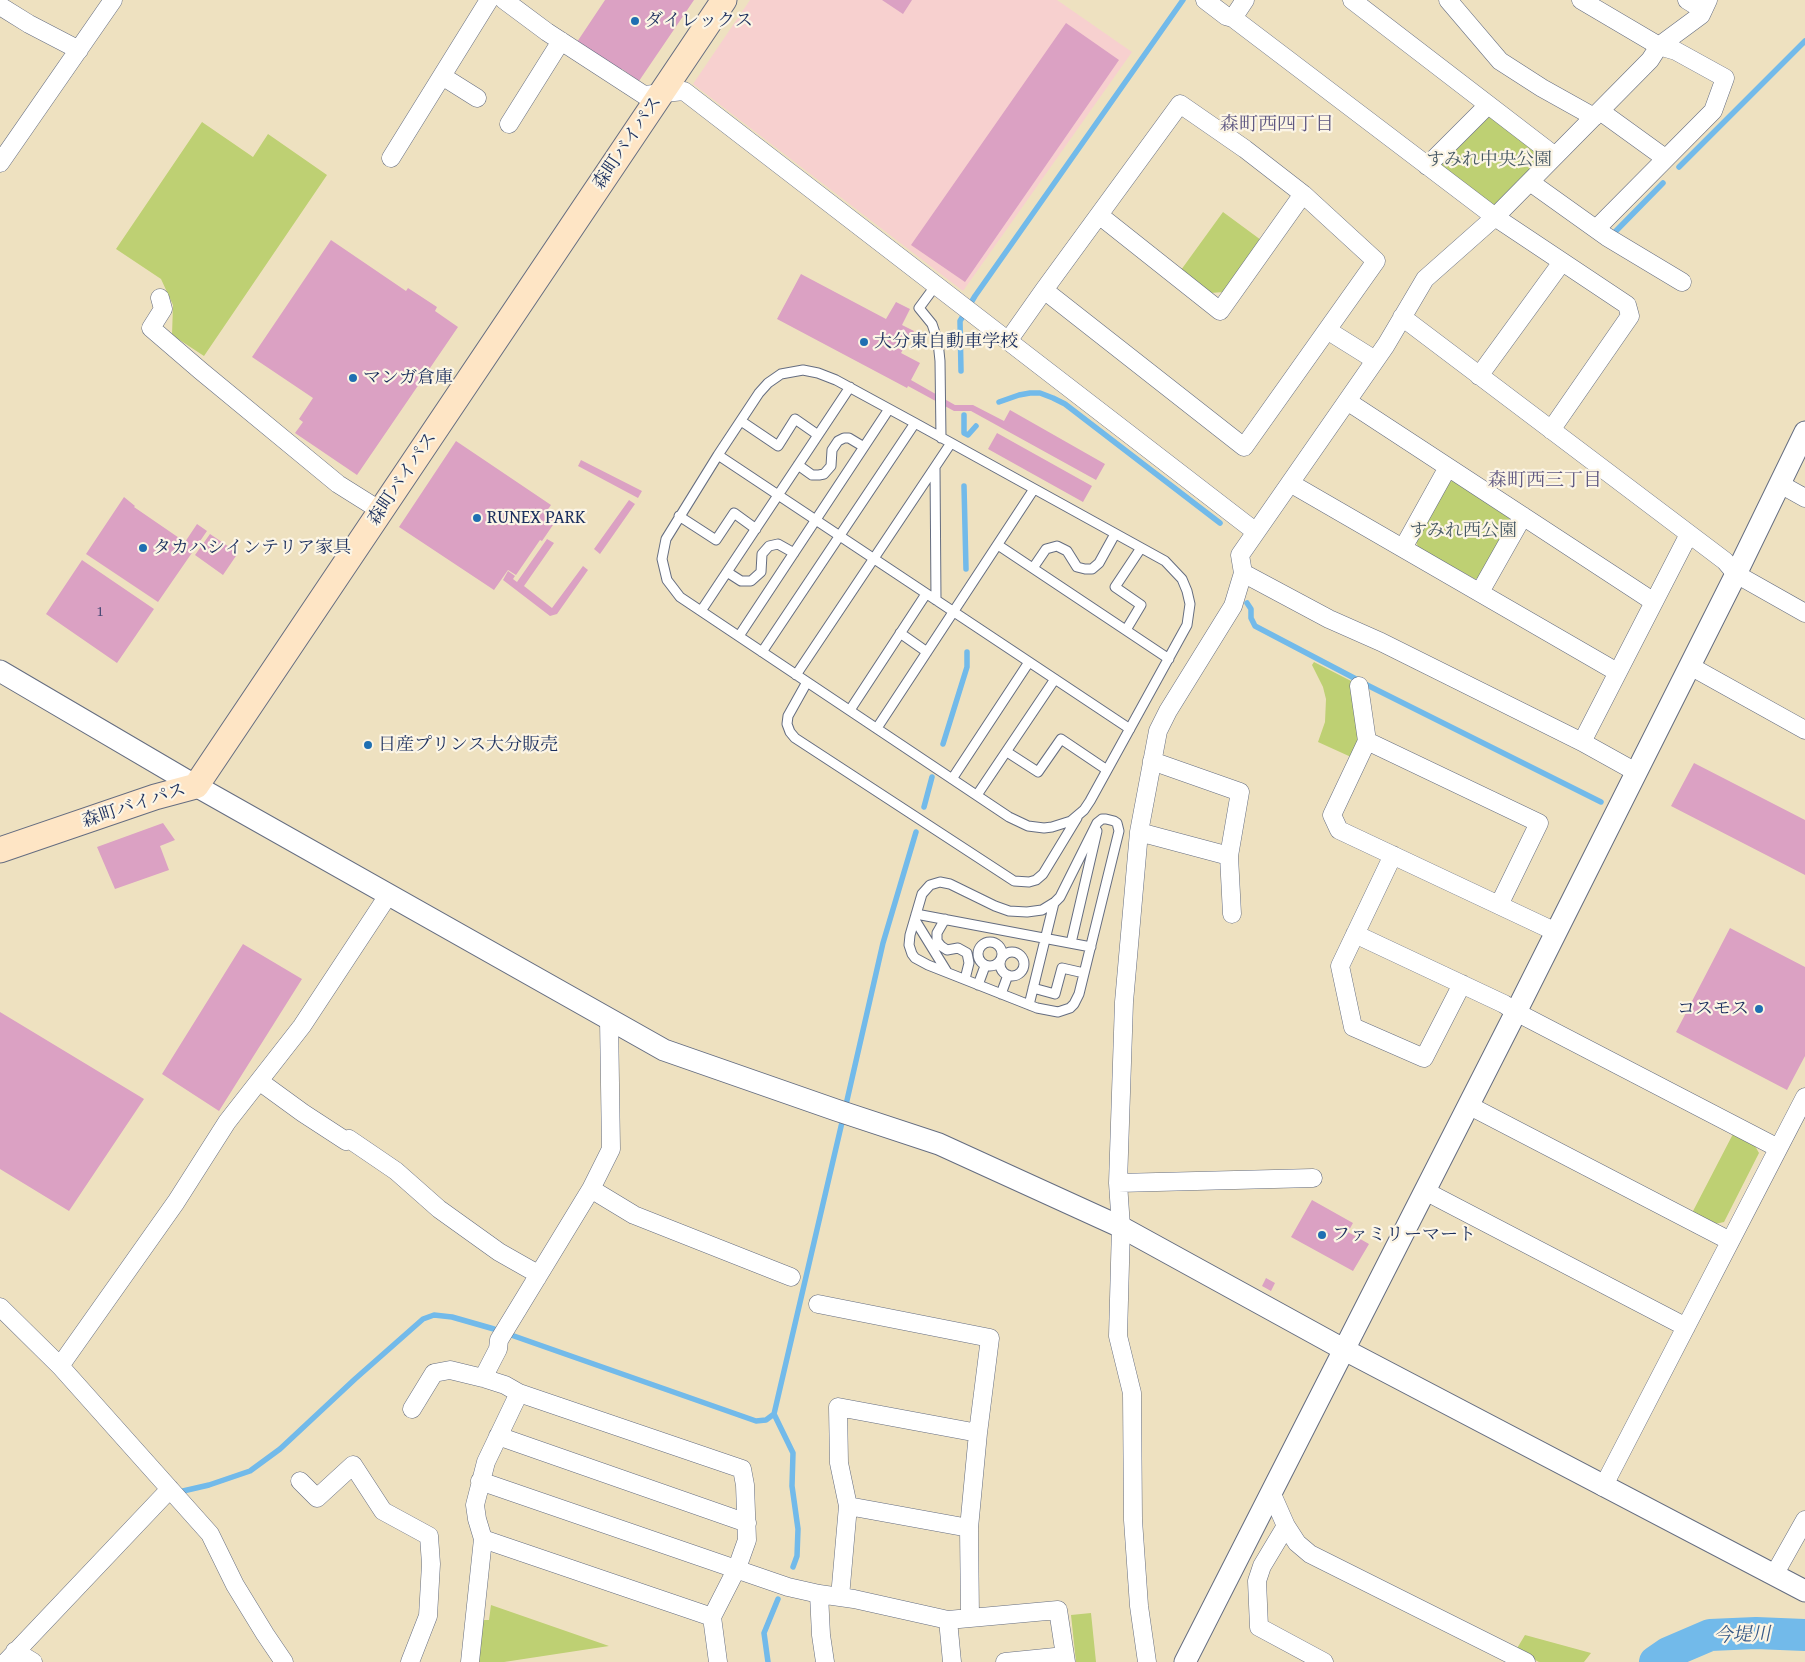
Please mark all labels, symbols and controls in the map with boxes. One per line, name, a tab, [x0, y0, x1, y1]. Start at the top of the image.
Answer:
place label: ダイレックス	[645, 10, 753, 32]
marker: ダイレックス	[629, 15, 641, 27]
street label: 森町バイパス	[589, 92, 667, 194]
district label: 森町西四丁目	[1220, 114, 1334, 136]
park label: すみれ中央公園	[1426, 149, 1552, 171]
place label: 大分東自動車学校	[874, 331, 1018, 353]
marker: 大分東自動車学校	[858, 336, 870, 348]
place label: マンガ倉庫	[363, 367, 453, 389]
marker: マンガ倉庫	[347, 372, 359, 384]
street label: 森町バイパス	[364, 428, 442, 530]
district label: 森町西三丁目	[1488, 470, 1602, 492]
place label: RUNEX PARK	[487, 507, 586, 529]
marker: RUNEX PARK	[471, 512, 483, 524]
park label: すみれ西公園	[1409, 520, 1517, 542]
place label: タカハシインテリア家具	[153, 537, 351, 559]
marker: タカハシインテリア家具	[137, 542, 149, 554]
house number: 1	[96, 603, 104, 621]
place label: 日産プリンス大分販売	[378, 734, 558, 756]
marker: 日産プリンス大分販売	[362, 739, 374, 751]
street label: 森町バイパス	[79, 779, 189, 833]
place label: コスモス	[1677, 998, 1749, 1020]
marker: コスモス	[1753, 1003, 1765, 1015]
place label: ファミリーマート	[1332, 1224, 1476, 1246]
marker: ファミリーマート	[1316, 1229, 1328, 1241]
water label: 今堤川	[1713, 1624, 1771, 1648]

